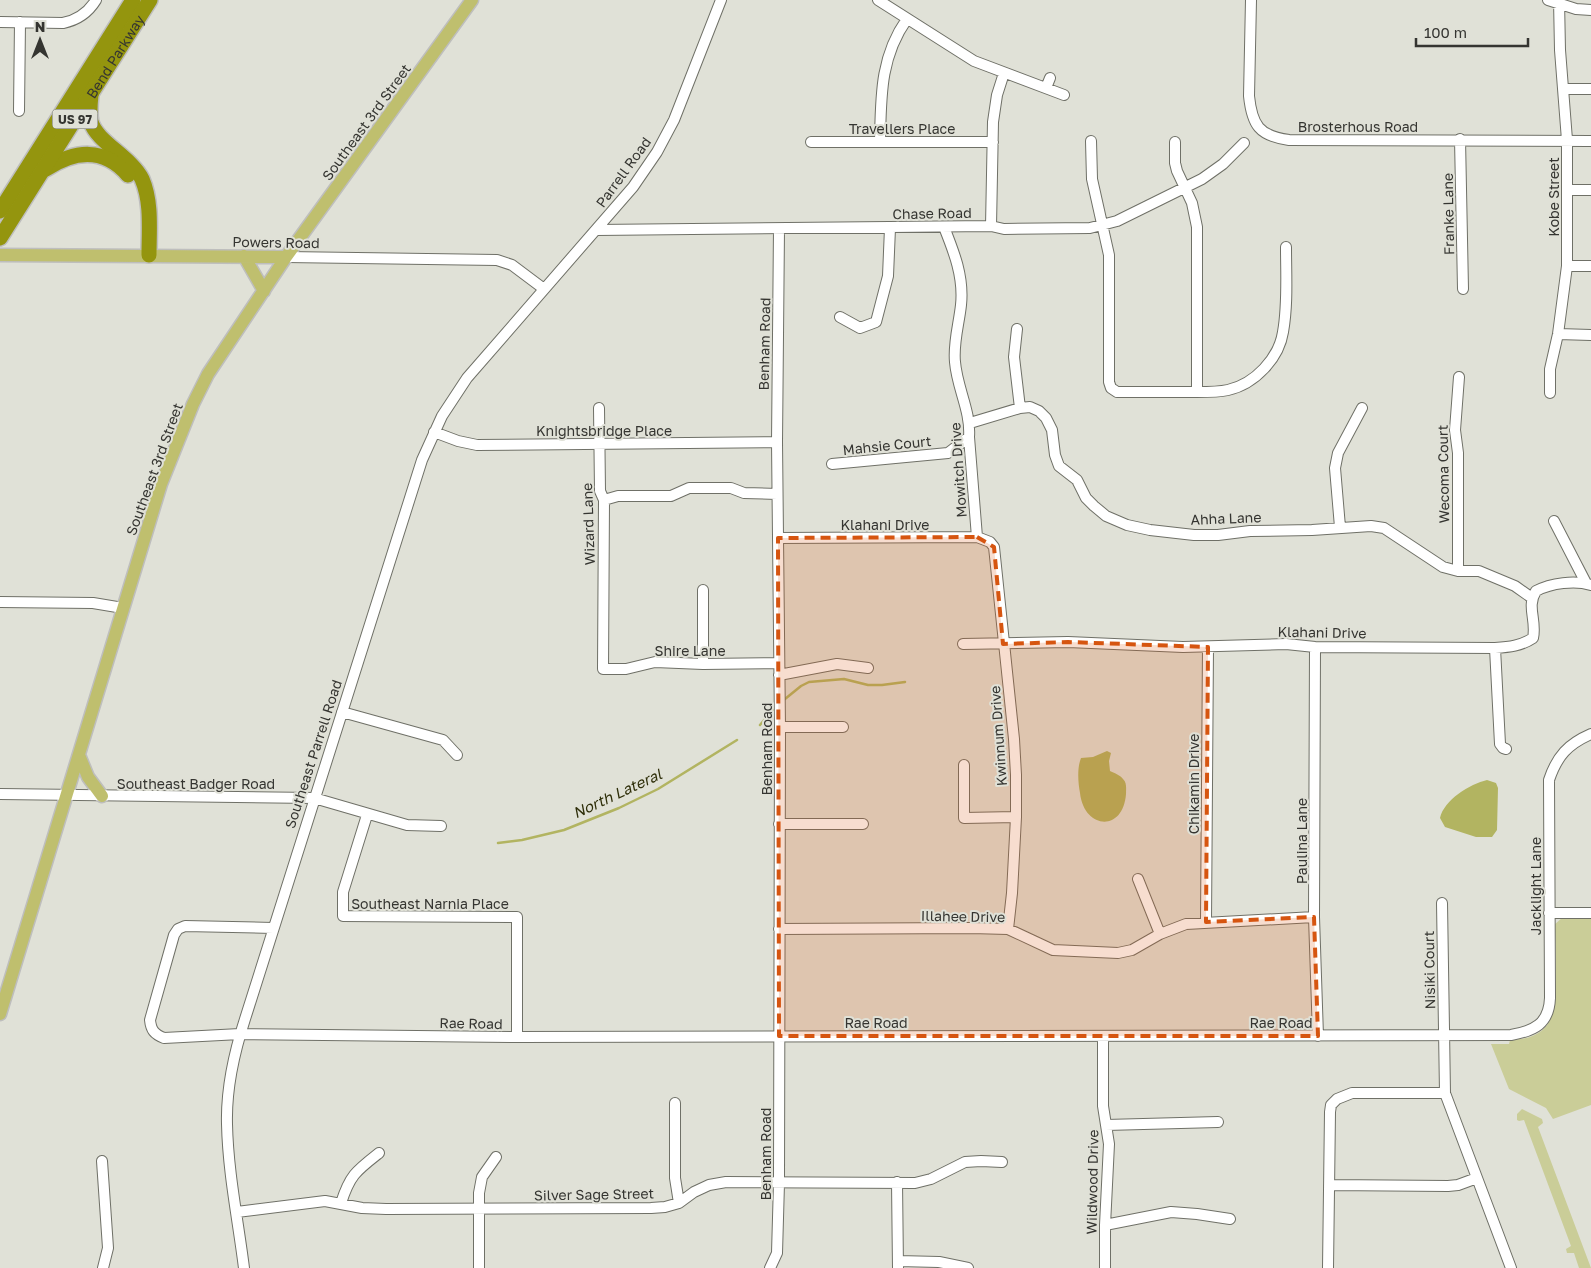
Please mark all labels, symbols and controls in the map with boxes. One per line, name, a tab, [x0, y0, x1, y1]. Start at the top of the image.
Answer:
street label: Bend Parkway	[82, 11, 147, 101]
north arrow	[15, 15, 65, 65]
scale bar	[1416, 15, 1528, 47]
text: N	[35, 18, 45, 35]
text: 100 m	[1424, 23, 1467, 41]
street label: Southeast 3rd Street	[318, 61, 414, 183]
road number: US 97	[52, 110, 98, 128]
street label: Brosterhous Road	[1298, 118, 1418, 135]
street label: Travellers Place	[849, 120, 955, 137]
street label: Parrell Road	[592, 134, 654, 210]
street label: Kobe Street	[1545, 157, 1562, 237]
street label: Franke Lane	[1439, 173, 1457, 255]
street label: Chase Road	[892, 204, 972, 222]
street label: Powers Road	[232, 233, 320, 251]
street label: Benham Road	[755, 297, 773, 391]
street label: Southeast 3rd Street	[122, 400, 186, 538]
street label: Knightsbridge Place	[536, 422, 672, 439]
street label: Mowitch Drive	[946, 422, 970, 518]
street label: Wecoma Court	[1434, 425, 1452, 523]
street label: Mahsie Court	[842, 432, 932, 458]
street label: Wizard Lane	[578, 483, 598, 565]
street label: Ahha Lane	[1190, 508, 1262, 528]
street label: Klahani Drive	[841, 516, 929, 533]
street label: Klahani Drive	[1277, 623, 1367, 641]
street label: Shire Lane	[654, 642, 726, 659]
street label: Southeast Parrell Road	[281, 678, 345, 830]
street label: Kwinnum Drive	[986, 685, 1010, 787]
street label: Benham Road	[758, 703, 775, 795]
street label: Chikamin Drive	[1185, 734, 1202, 834]
water label: North Lateral	[570, 764, 665, 821]
street label: Southeast Badger Road	[117, 775, 275, 792]
street label: Paulina Lane	[1293, 798, 1310, 884]
street label: Jacklight Lane	[1527, 837, 1544, 935]
street label: Southeast Narnia Place	[351, 895, 509, 912]
street label: Illahee Drive	[921, 907, 1005, 925]
street label: Nisiki Court	[1420, 931, 1438, 1009]
street label: Rae Road	[439, 1014, 503, 1032]
street label: Rae Road	[844, 1014, 908, 1031]
street label: Rae Road	[1249, 1014, 1313, 1031]
street label: Benham Road	[757, 1108, 774, 1200]
street label: Wildwood Drive	[1083, 1129, 1101, 1235]
street label: Silver Sage Street	[534, 1184, 654, 1204]

